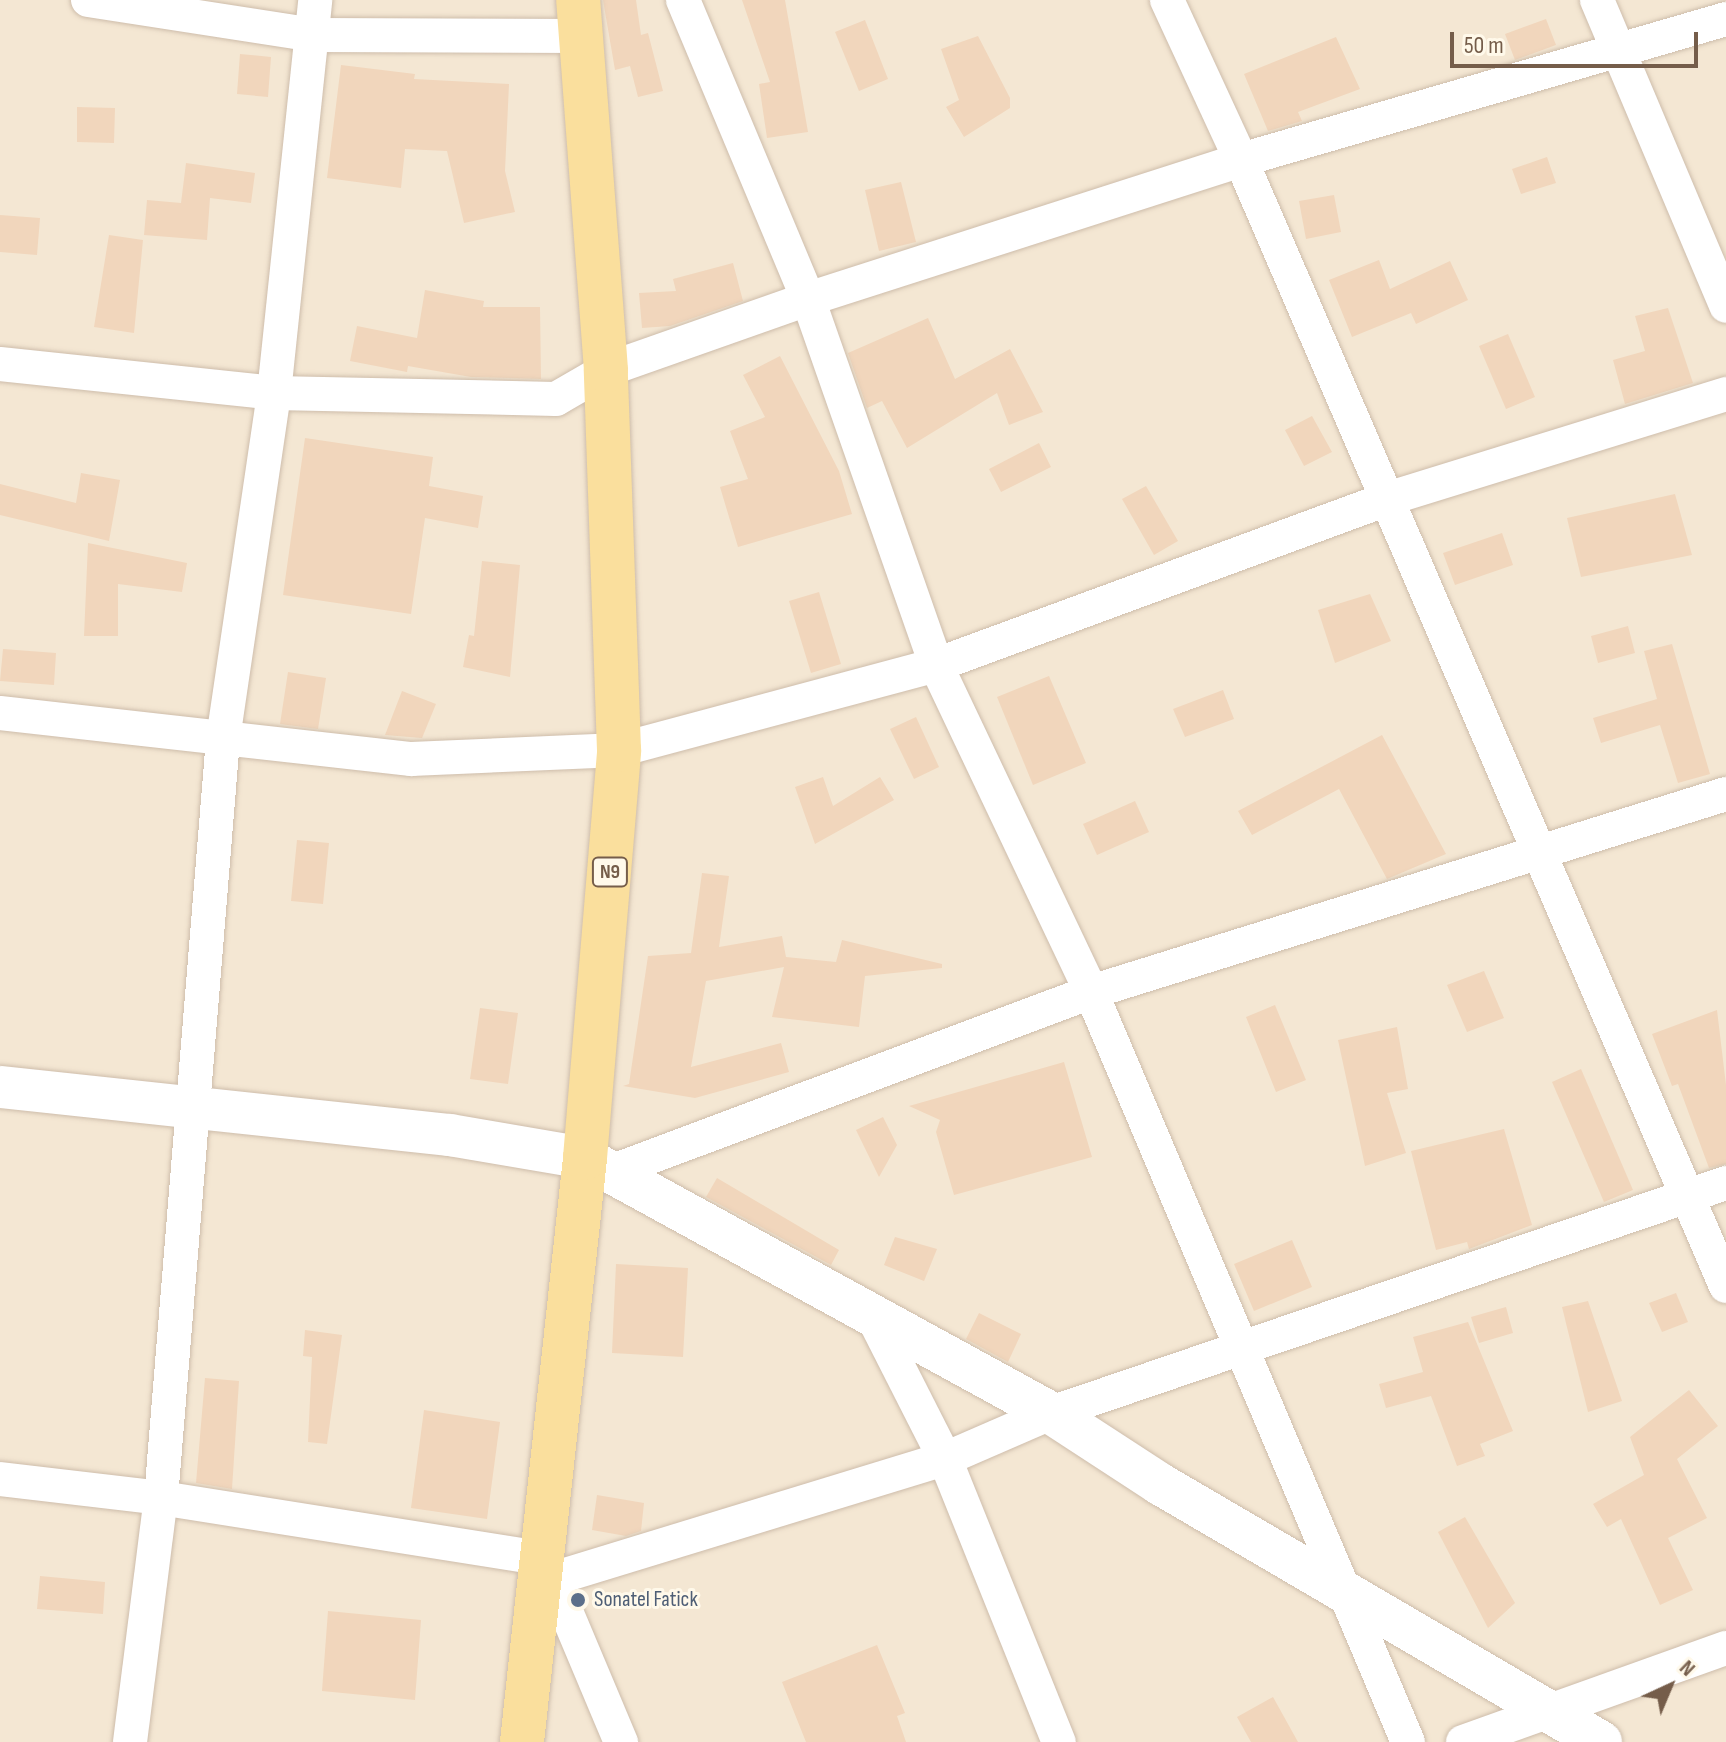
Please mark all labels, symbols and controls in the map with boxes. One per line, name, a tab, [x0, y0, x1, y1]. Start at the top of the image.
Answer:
scale bar	[1454, 16, 1702, 66]
text: 50 m	[1464, 31, 1504, 60]
road number: N9	[590, 856, 630, 888]
place label: Sonatel Fatick	[594, 1587, 698, 1613]
marker: Sonatel Fatick	[569, 1591, 587, 1609]
north arrow	[1630, 1646, 1710, 1726]
text: N	[1673, 1655, 1701, 1682]

